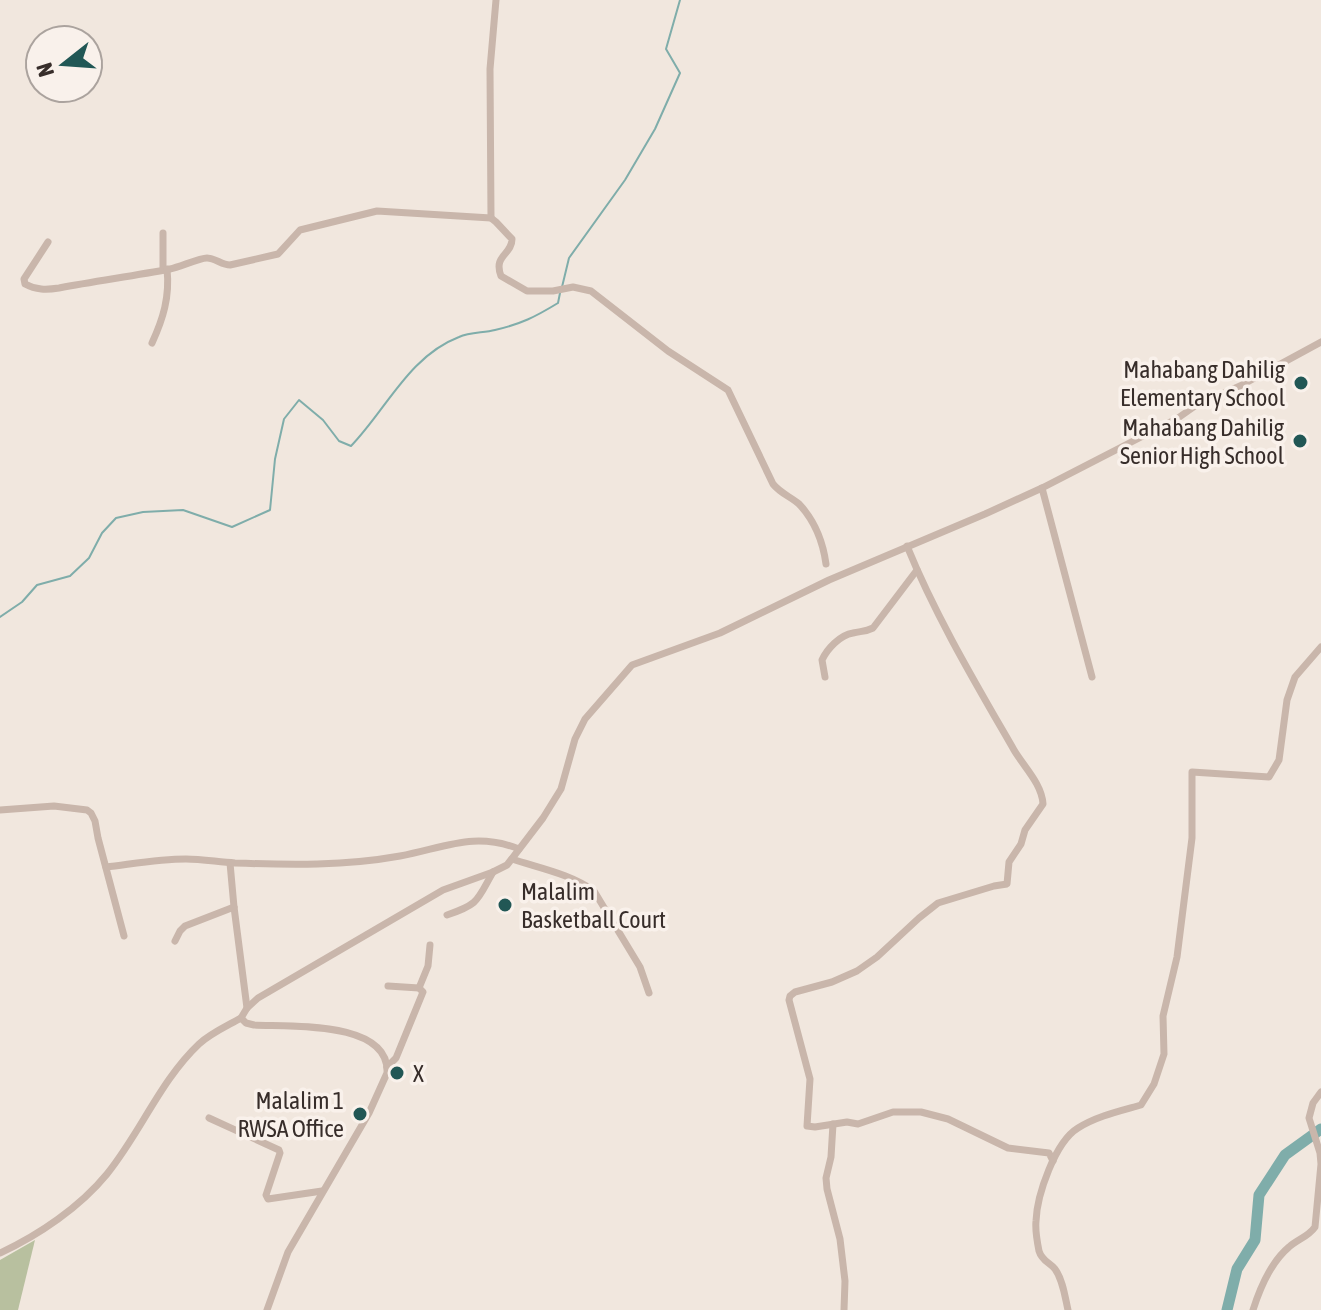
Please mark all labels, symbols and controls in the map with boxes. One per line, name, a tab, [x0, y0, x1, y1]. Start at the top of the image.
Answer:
north arrow	[24, 24, 104, 104]
text: N	[31, 60, 59, 80]
place label: Mahabang Dahilig Elementary School	[1120, 356, 1286, 411]
marker: Mahabang Dahilig Elementary School	[1292, 374, 1310, 392]
place label: Mahabang Dahilig Senior High School	[1120, 414, 1285, 469]
marker: Mahabang Dahilig Senior High School	[1291, 432, 1309, 450]
place label: Malalim Basketball Court	[521, 878, 666, 933]
marker: Malalim Basketball Court	[496, 896, 514, 914]
place label: X	[413, 1060, 424, 1087]
marker: X	[388, 1064, 406, 1082]
place label: Malalim 1 RWSA Office	[237, 1087, 344, 1142]
marker: Malalim 1 RWSA Office	[351, 1105, 369, 1123]

